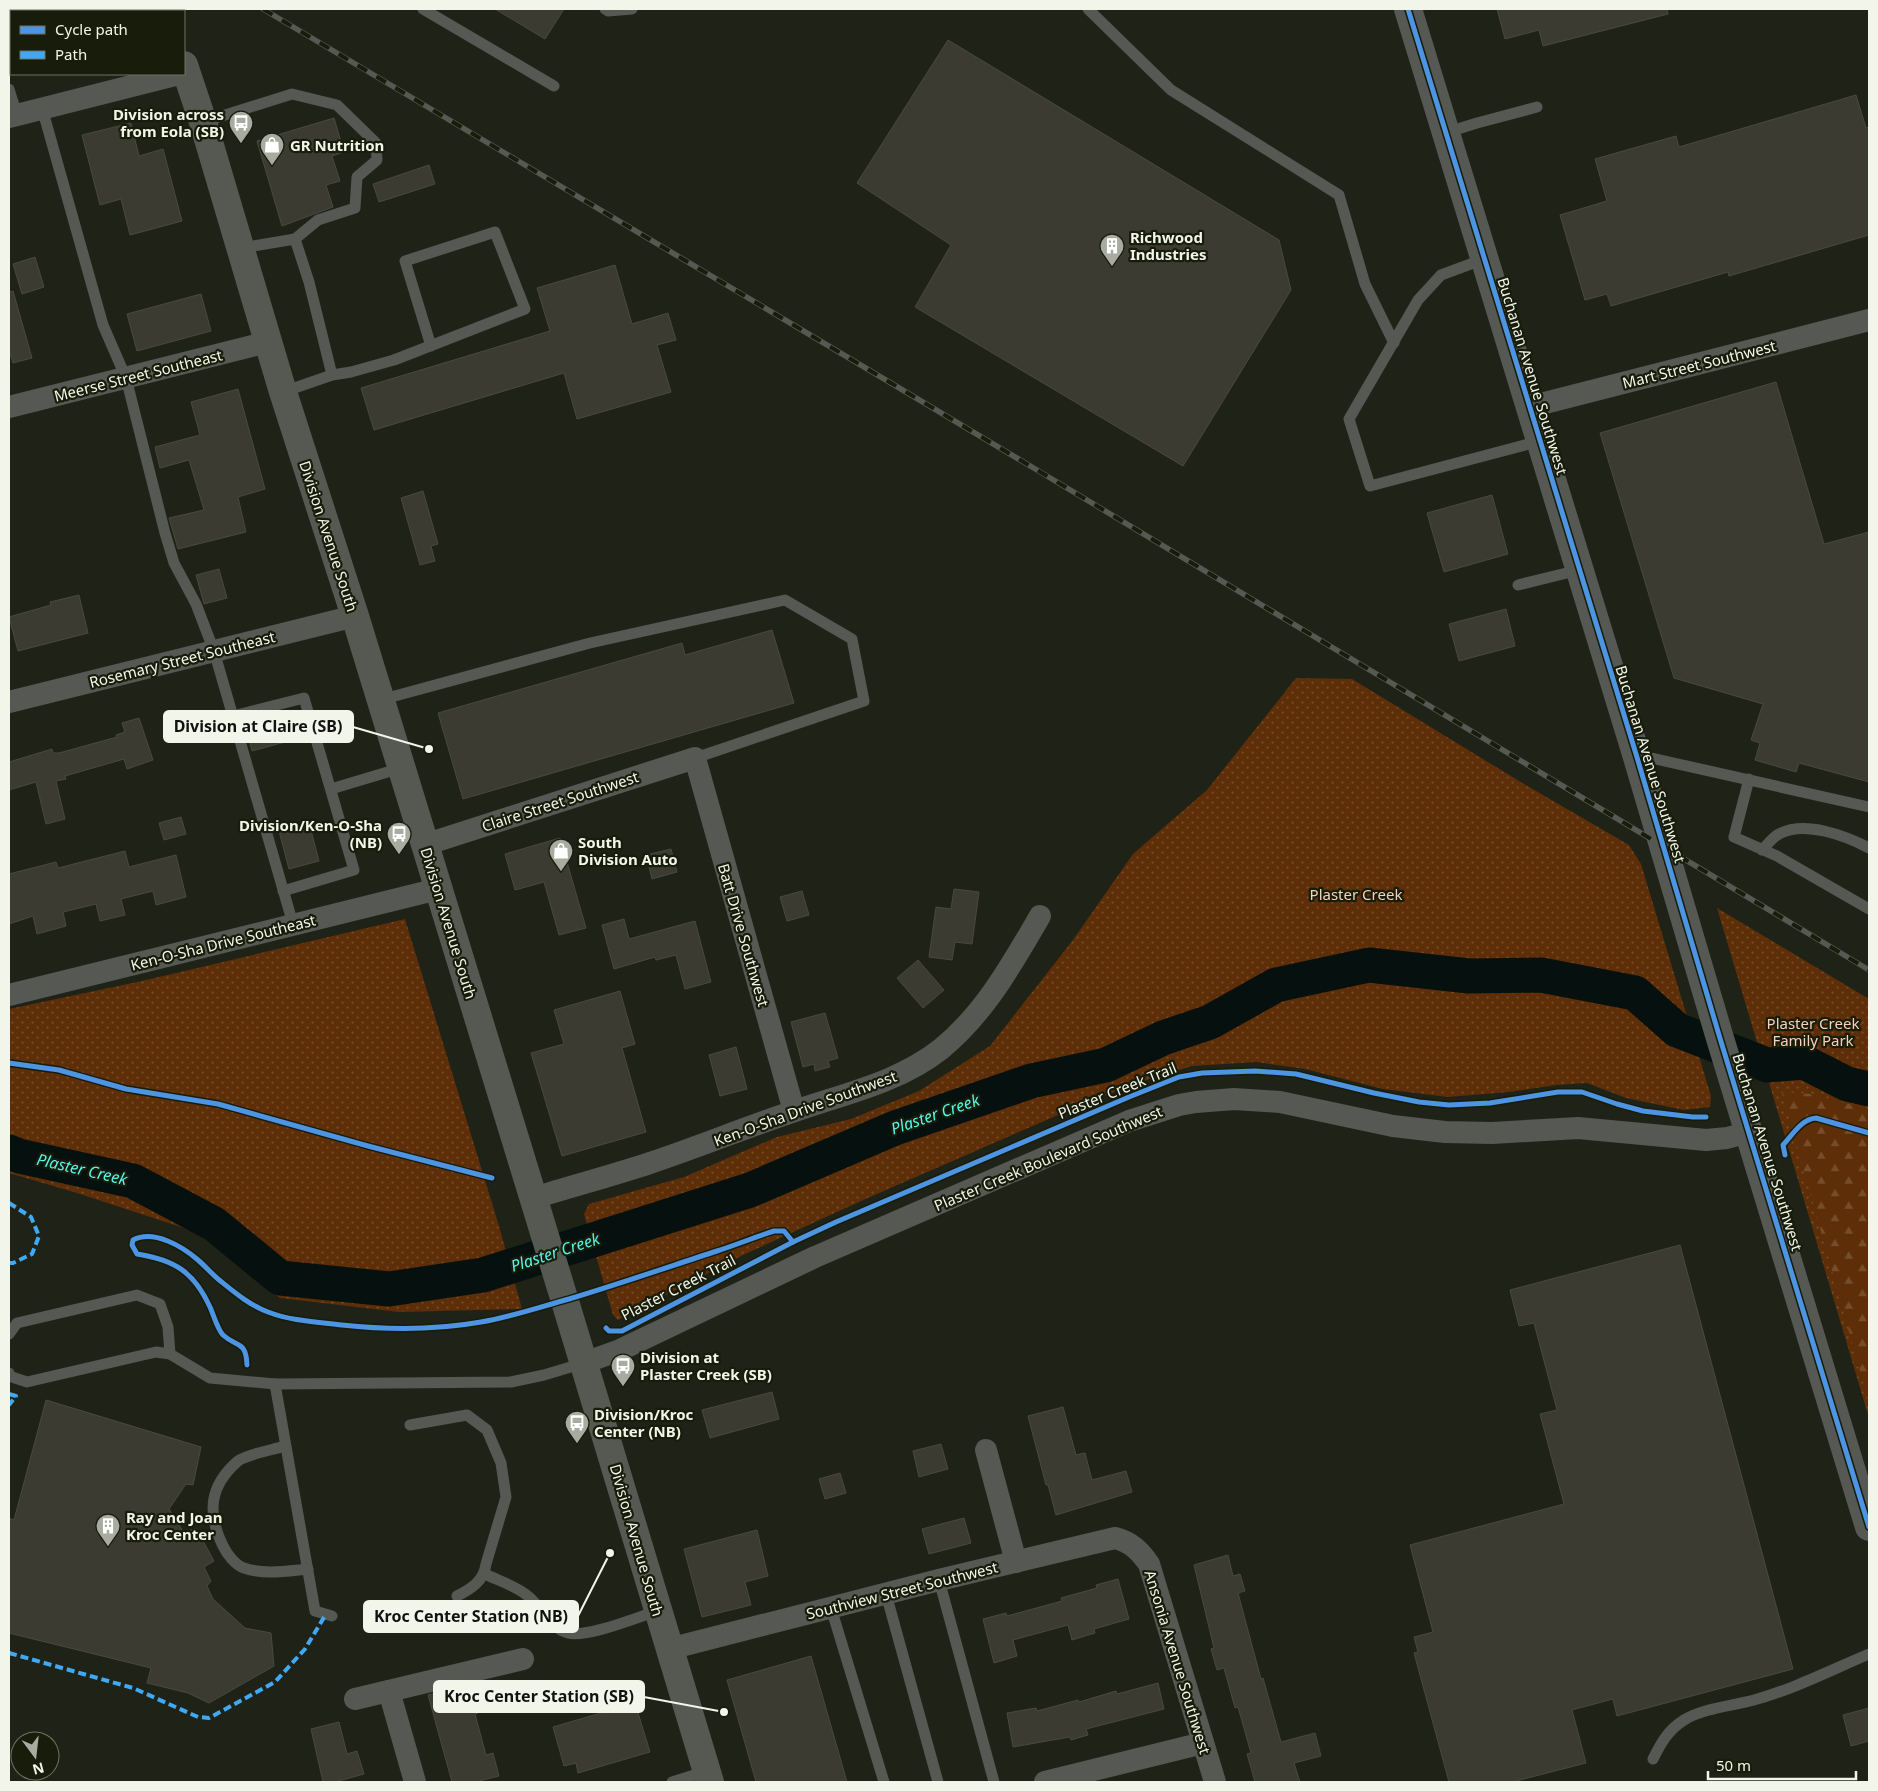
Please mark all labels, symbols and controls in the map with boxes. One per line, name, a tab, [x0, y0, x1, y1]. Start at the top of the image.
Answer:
legend	[10, 10, 185, 75]
text: Cycle path	[55, 19, 128, 39]
text: Path	[55, 44, 87, 64]
place label: Division across from Eola (SB)	[113, 104, 224, 141]
bus stop icon: Division across from Eola (SB)	[228, 110, 254, 144]
shop icon: GR Nutrition	[259, 132, 285, 166]
place label: GR Nutrition	[290, 135, 384, 155]
place label: Richwood Industries	[1130, 227, 1207, 264]
building icon: Richwood Industries	[1099, 233, 1125, 267]
street label: Buchanan Avenue Southwest	[1493, 275, 1573, 478]
street label: Mart Street Southwest	[1620, 335, 1778, 393]
street label: Meerse Street Southeast	[52, 344, 225, 406]
street label: Division Avenue South	[295, 458, 363, 614]
street label: Rosemary Street Southeast	[87, 626, 278, 692]
street label: Buchanan Avenue Southwest	[1611, 663, 1691, 866]
callout: Division at Claire (SB)	[164, 711, 353, 742]
text: Division at Claire (SB)	[174, 715, 342, 737]
street label: Claire Street Southwest	[479, 766, 642, 836]
place label: Division/Ken-O-Sha (NB)	[239, 815, 382, 852]
bus stop icon: Division/Ken-O-Sha (NB)	[386, 821, 412, 855]
place label: South Division Auto	[578, 832, 678, 869]
shop icon: South Division Auto	[548, 838, 574, 872]
street label: Division Avenue South	[416, 845, 482, 1001]
street label: Batt Drive Southwest	[714, 861, 774, 1009]
park label: Plaster Creek	[1310, 884, 1402, 904]
street label: Ken-O-Sha Drive Southeast	[128, 909, 318, 975]
park label: Plaster Creek Family Park	[1767, 1013, 1859, 1050]
street label: Buchanan Avenue Southwest	[1728, 1051, 1808, 1254]
street label: Plaster Creek Trail	[1055, 1057, 1179, 1123]
street label: Ken-O-Sha Drive Southwest	[711, 1065, 900, 1150]
water label: Plaster Creek	[888, 1088, 983, 1139]
street label: Plaster Creek Boulevard Southwest	[931, 1101, 1166, 1215]
water label: Plaster Creek	[35, 1148, 131, 1190]
water label: Plaster Creek	[508, 1227, 603, 1277]
street label: Plaster Creek Trail	[617, 1249, 739, 1325]
place label: Division at Plaster Creek (SB)	[640, 1347, 772, 1384]
bus stop icon: Division at Plaster Creek (SB)	[610, 1353, 636, 1387]
place label: Division/Kroc Center (NB)	[594, 1404, 694, 1441]
bus stop icon: Division/Kroc Center (NB)	[564, 1410, 590, 1444]
street label: Division Avenue South	[606, 1462, 668, 1618]
place label: Ray and Joan Kroc Center	[126, 1507, 222, 1544]
building icon: Ray and Joan Kroc Center	[95, 1513, 121, 1547]
street label: Southview Street Southwest	[804, 1556, 1000, 1623]
street label: Ansonia Avenue Southwest	[1140, 1568, 1216, 1757]
callout: Kroc Center Station (NB)	[364, 1601, 578, 1632]
text: Kroc Center Station (NB)	[374, 1605, 568, 1627]
callout: Kroc Center Station (SB)	[434, 1681, 644, 1712]
text: Kroc Center Station (SB)	[444, 1685, 634, 1707]
north arrow	[10, 1731, 60, 1781]
scale bar	[1708, 1748, 1856, 1780]
text: 50 m	[1716, 1755, 1751, 1775]
text: N	[31, 1758, 46, 1780]

